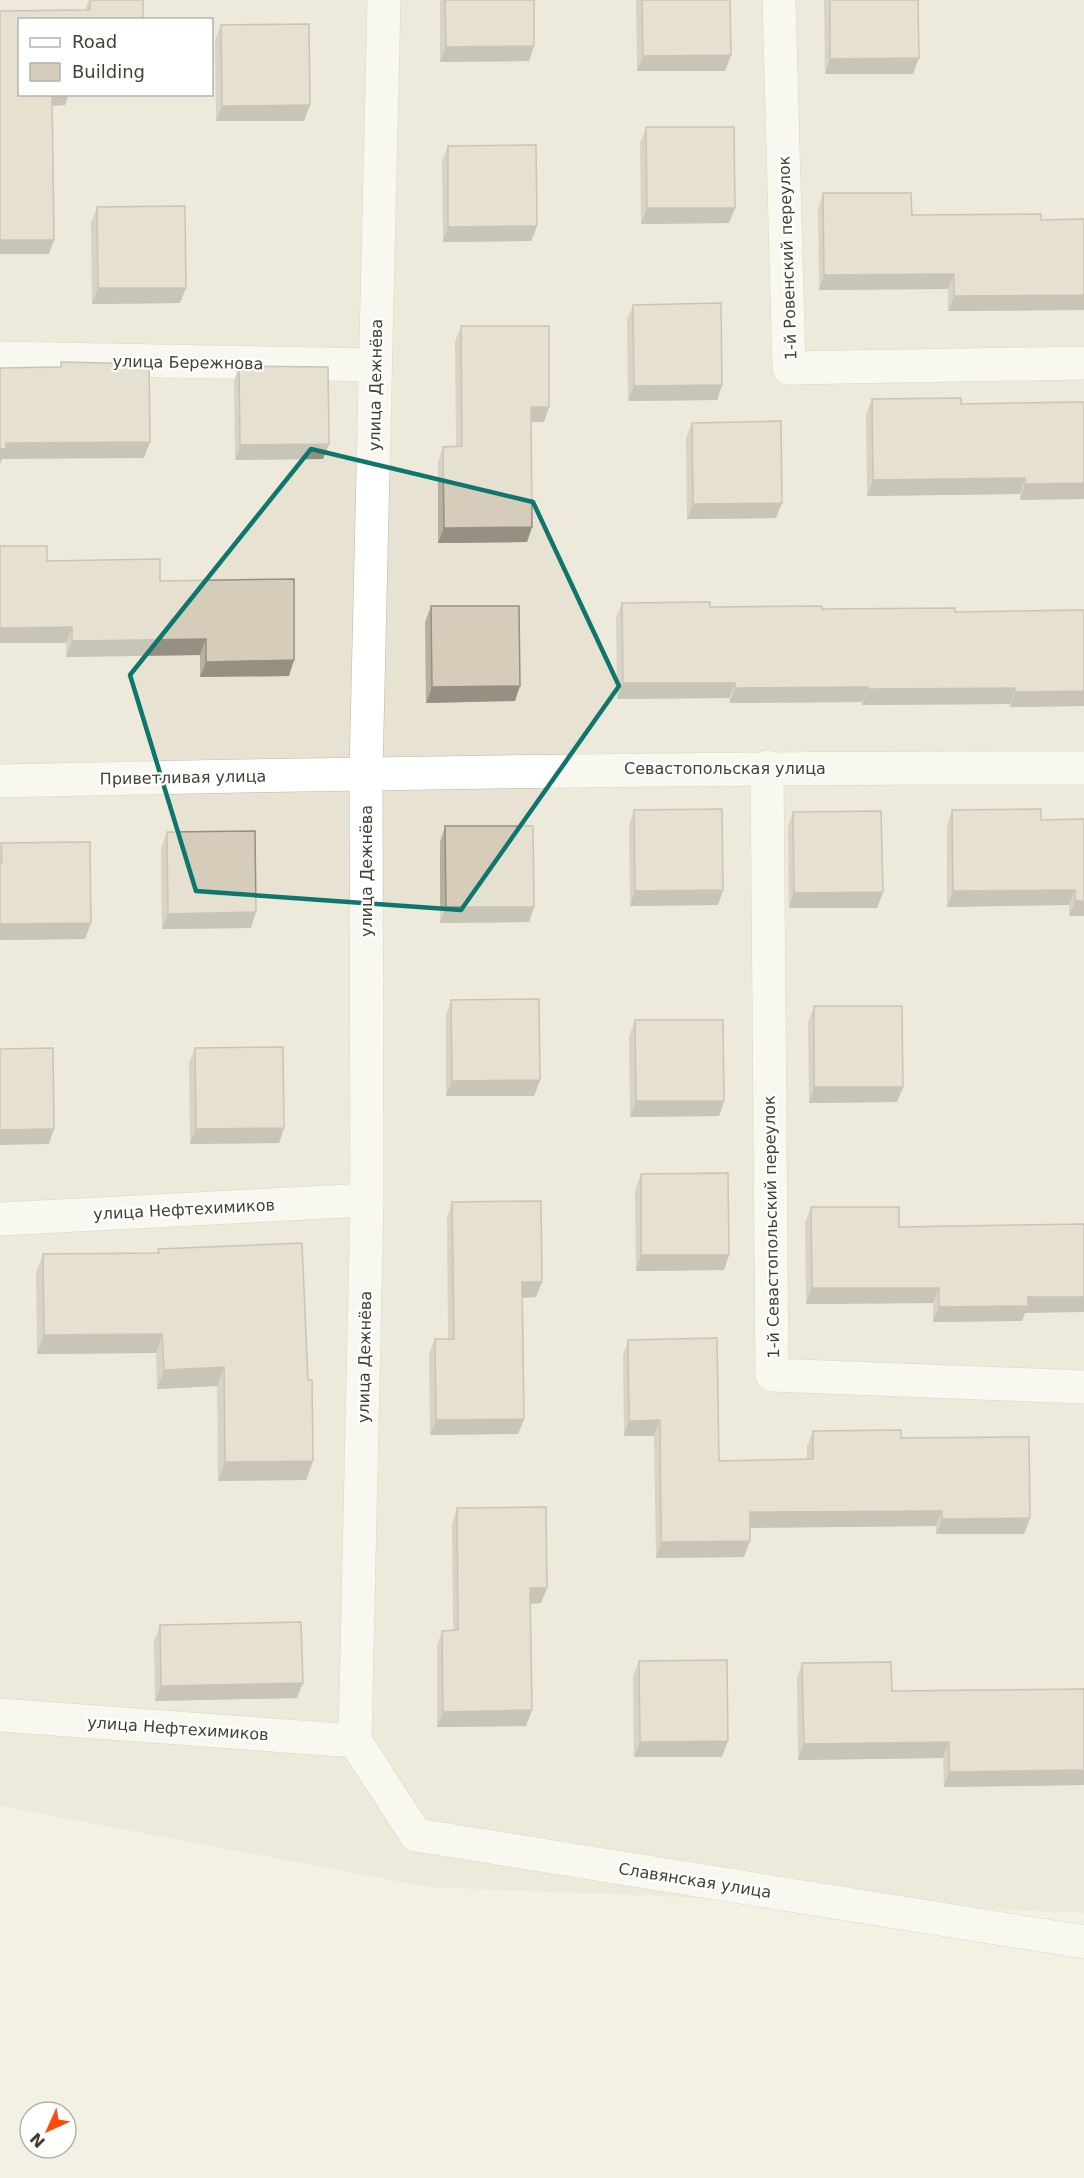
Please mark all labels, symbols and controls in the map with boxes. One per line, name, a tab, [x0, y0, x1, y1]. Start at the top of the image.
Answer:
legend	[18, 18, 213, 96]
text: Road	[72, 31, 117, 52]
text: Building	[72, 61, 145, 82]
street label: 1-й Ровенский переулок	[774, 155, 801, 360]
street label: улица Дежнёва	[365, 319, 386, 451]
street label: улица Бережнова	[113, 352, 263, 373]
street label: Севастопольская улица	[624, 759, 826, 778]
street label: Приветливая улица	[100, 767, 266, 788]
street label: улица Дежнёва	[357, 805, 376, 937]
street label: 1-й Севастопольский переулок	[760, 1095, 783, 1359]
street label: улица Нефтехимиков	[93, 1195, 275, 1224]
street label: улица Дежнёва	[354, 1291, 375, 1423]
street label: улица Нефтехимиков	[87, 1713, 269, 1744]
street label: Славянская улица	[617, 1859, 773, 1902]
north arrow	[18, 2100, 78, 2160]
text: N	[26, 2129, 49, 2152]

